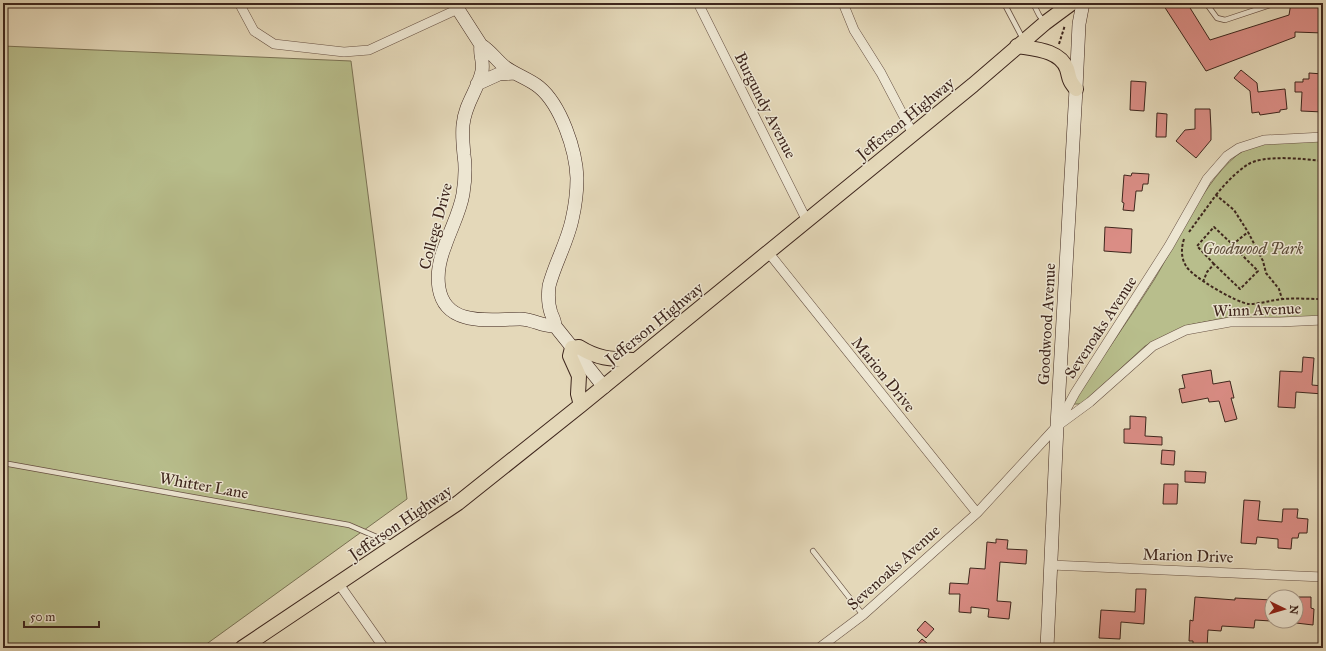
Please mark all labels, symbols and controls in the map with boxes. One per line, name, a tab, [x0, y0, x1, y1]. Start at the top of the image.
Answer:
street label: Burgundy Avenue	[730, 49, 801, 162]
street label: Jefferson Highway	[851, 73, 959, 166]
street label: College Drive	[415, 180, 457, 272]
park label: Goodwood Park	[1203, 239, 1303, 258]
street label: Goodwood Avenue	[1034, 262, 1059, 386]
street label: Sevenoaks Avenue	[1060, 272, 1141, 382]
street label: Jefferson Highway	[600, 278, 708, 371]
street label: Winn Avenue	[1213, 298, 1302, 321]
street label: Marion Drive	[848, 333, 920, 416]
street label: Whitter Lane	[158, 468, 250, 503]
street label: Jefferson Highway	[344, 481, 456, 566]
street label: Sevenoaks Avenue	[843, 521, 944, 614]
street label: Marion Drive	[1142, 544, 1234, 567]
north arrow	[1264, 589, 1304, 629]
scale bar	[24, 603, 99, 629]
text: N	[1287, 605, 1300, 616]
text: 50 m	[30, 610, 55, 624]

